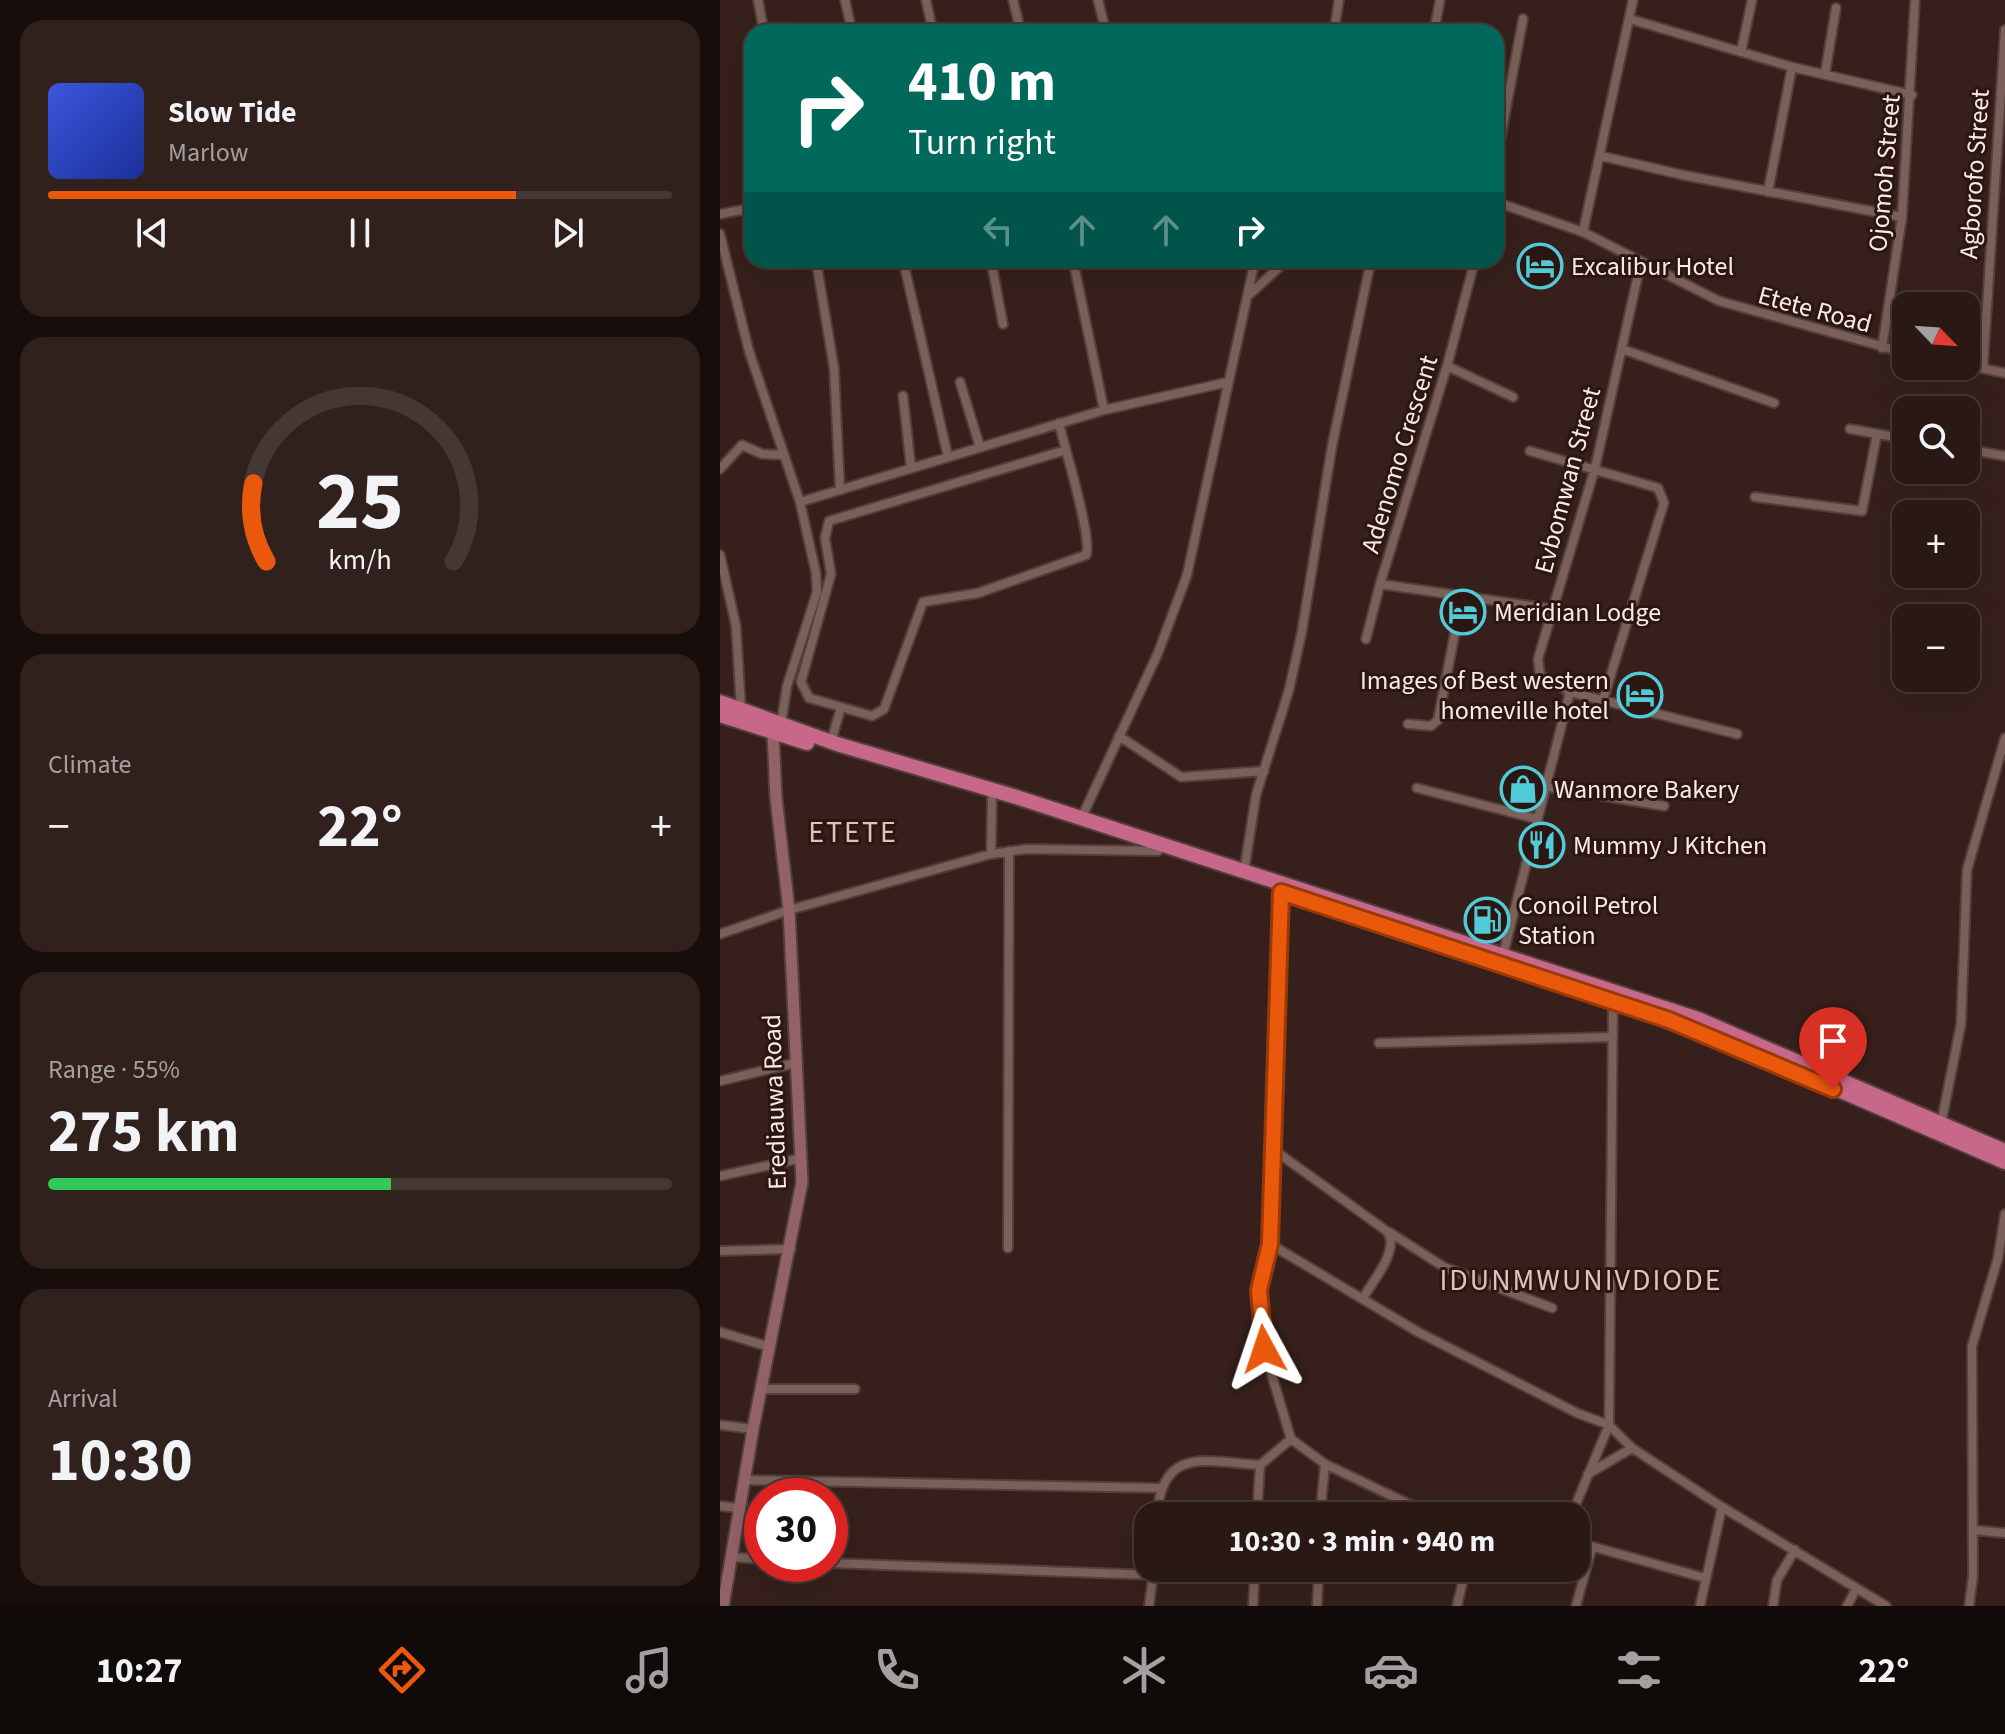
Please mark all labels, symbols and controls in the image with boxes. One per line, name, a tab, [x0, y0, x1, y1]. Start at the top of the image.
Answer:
text: 410 m	[908, 43, 1056, 122]
icon: right	[776, 56, 880, 160]
street label: Agborofo Street	[1950, 88, 1999, 260]
text: Slow Tide	[168, 91, 297, 134]
street label: Ojomoh Street	[1859, 93, 1910, 253]
text: Turn right	[908, 117, 1056, 168]
text: Marlow	[168, 134, 248, 171]
icon: left	[976, 208, 1020, 252]
icon: ahead	[1060, 208, 1104, 252]
icon: ahead	[1144, 208, 1188, 252]
icon: right	[1228, 208, 1272, 252]
icon: previous	[130, 211, 174, 255]
icon: pause	[338, 211, 382, 255]
icon: next	[546, 211, 590, 255]
hotel icon: Excalibur Hotel	[1516, 242, 1564, 290]
place label: Excalibur Hotel	[1571, 248, 1734, 285]
street label: Etete Road	[1754, 277, 1876, 342]
north arrow	[1892, 292, 1980, 380]
map controls	[1892, 292, 1980, 692]
street label: Adenomo Crescent	[1352, 350, 1447, 558]
street label: Evbomwan Street	[1525, 383, 1610, 578]
button: search	[1892, 396, 1980, 484]
text: 25	[316, 442, 404, 560]
button: +	[1892, 500, 1980, 588]
text: km/h	[328, 540, 392, 580]
hotel icon: Meridian Lodge	[1439, 588, 1487, 636]
place label: Meridian Lodge	[1494, 594, 1661, 631]
button: −	[1892, 604, 1980, 692]
place label: Images of Best western homeville hotel	[1360, 662, 1609, 729]
hotel icon: Images of Best western homeville hotel	[1616, 671, 1664, 719]
text: Climate	[48, 746, 132, 783]
shop icon: Wanmore Bakery	[1499, 765, 1547, 813]
place label: Wanmore Bakery	[1554, 771, 1739, 808]
text: 22°	[317, 785, 403, 870]
text: −	[48, 796, 70, 859]
text: +	[650, 796, 672, 859]
district label: ETETE	[808, 811, 898, 854]
restaurant icon: Mummy J Kitchen	[1518, 821, 1566, 869]
place label: Mummy J Kitchen	[1573, 827, 1767, 864]
place label: Conoil Petrol Station	[1518, 887, 1658, 954]
fuel station icon: Conoil Petrol Station	[1463, 896, 1511, 944]
pin	[1799, 1007, 1867, 1089]
street label: Erediauwa Road	[753, 1013, 796, 1191]
icon: arrive	[1811, 1019, 1855, 1063]
text: Range · 55%	[48, 1051, 180, 1088]
text: 275 km	[48, 1090, 239, 1175]
district label: IDUNMWUNIVDIODE	[1439, 1259, 1723, 1302]
position arrow	[1222, 1307, 1306, 1391]
text: Arrival	[48, 1380, 118, 1417]
text: 10:30	[48, 1419, 193, 1504]
speed limit sign: 30	[744, 1478, 848, 1582]
text: 10:30 · 3 min · 940 m	[1229, 1520, 1495, 1563]
icon: directions	[374, 1642, 430, 1698]
icon: music	[621, 1642, 677, 1698]
icon: phone	[869, 1642, 925, 1698]
icon: climate	[1116, 1642, 1172, 1698]
icon: car	[1363, 1642, 1419, 1698]
icon: filters	[1611, 1642, 1667, 1698]
text: 10:27	[96, 1645, 183, 1696]
text: 22°	[1858, 1645, 1909, 1696]

